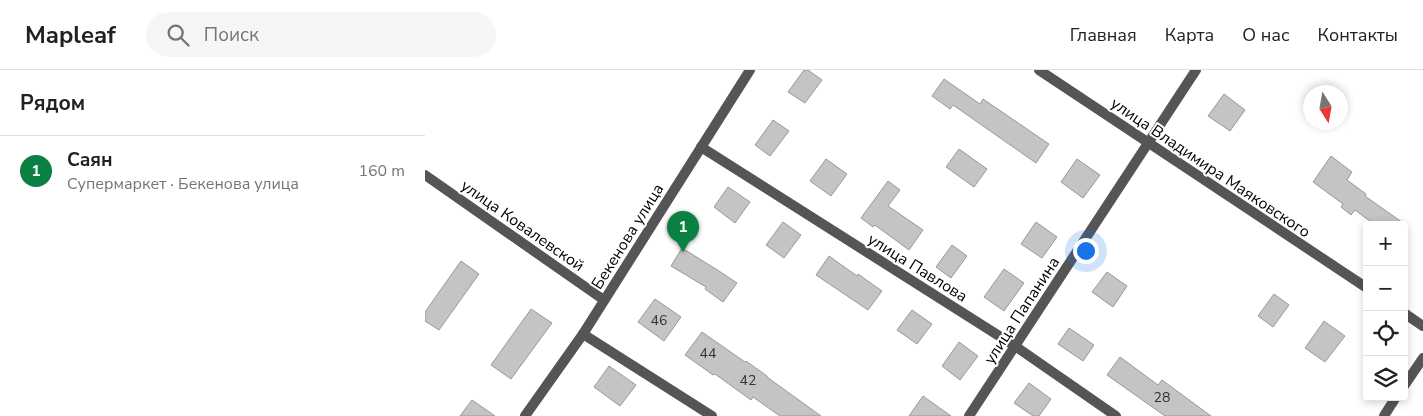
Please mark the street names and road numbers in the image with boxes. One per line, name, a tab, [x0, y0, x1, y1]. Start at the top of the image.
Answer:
street label: улица Владимира Маяковского	[1106, 93, 1315, 243]
street label: улица Ковалевской	[456, 175, 589, 277]
street label: Бекенова улица	[586, 179, 669, 294]
street label: улица Павлова	[863, 228, 972, 307]
street label: улица Папанина	[979, 252, 1065, 369]

